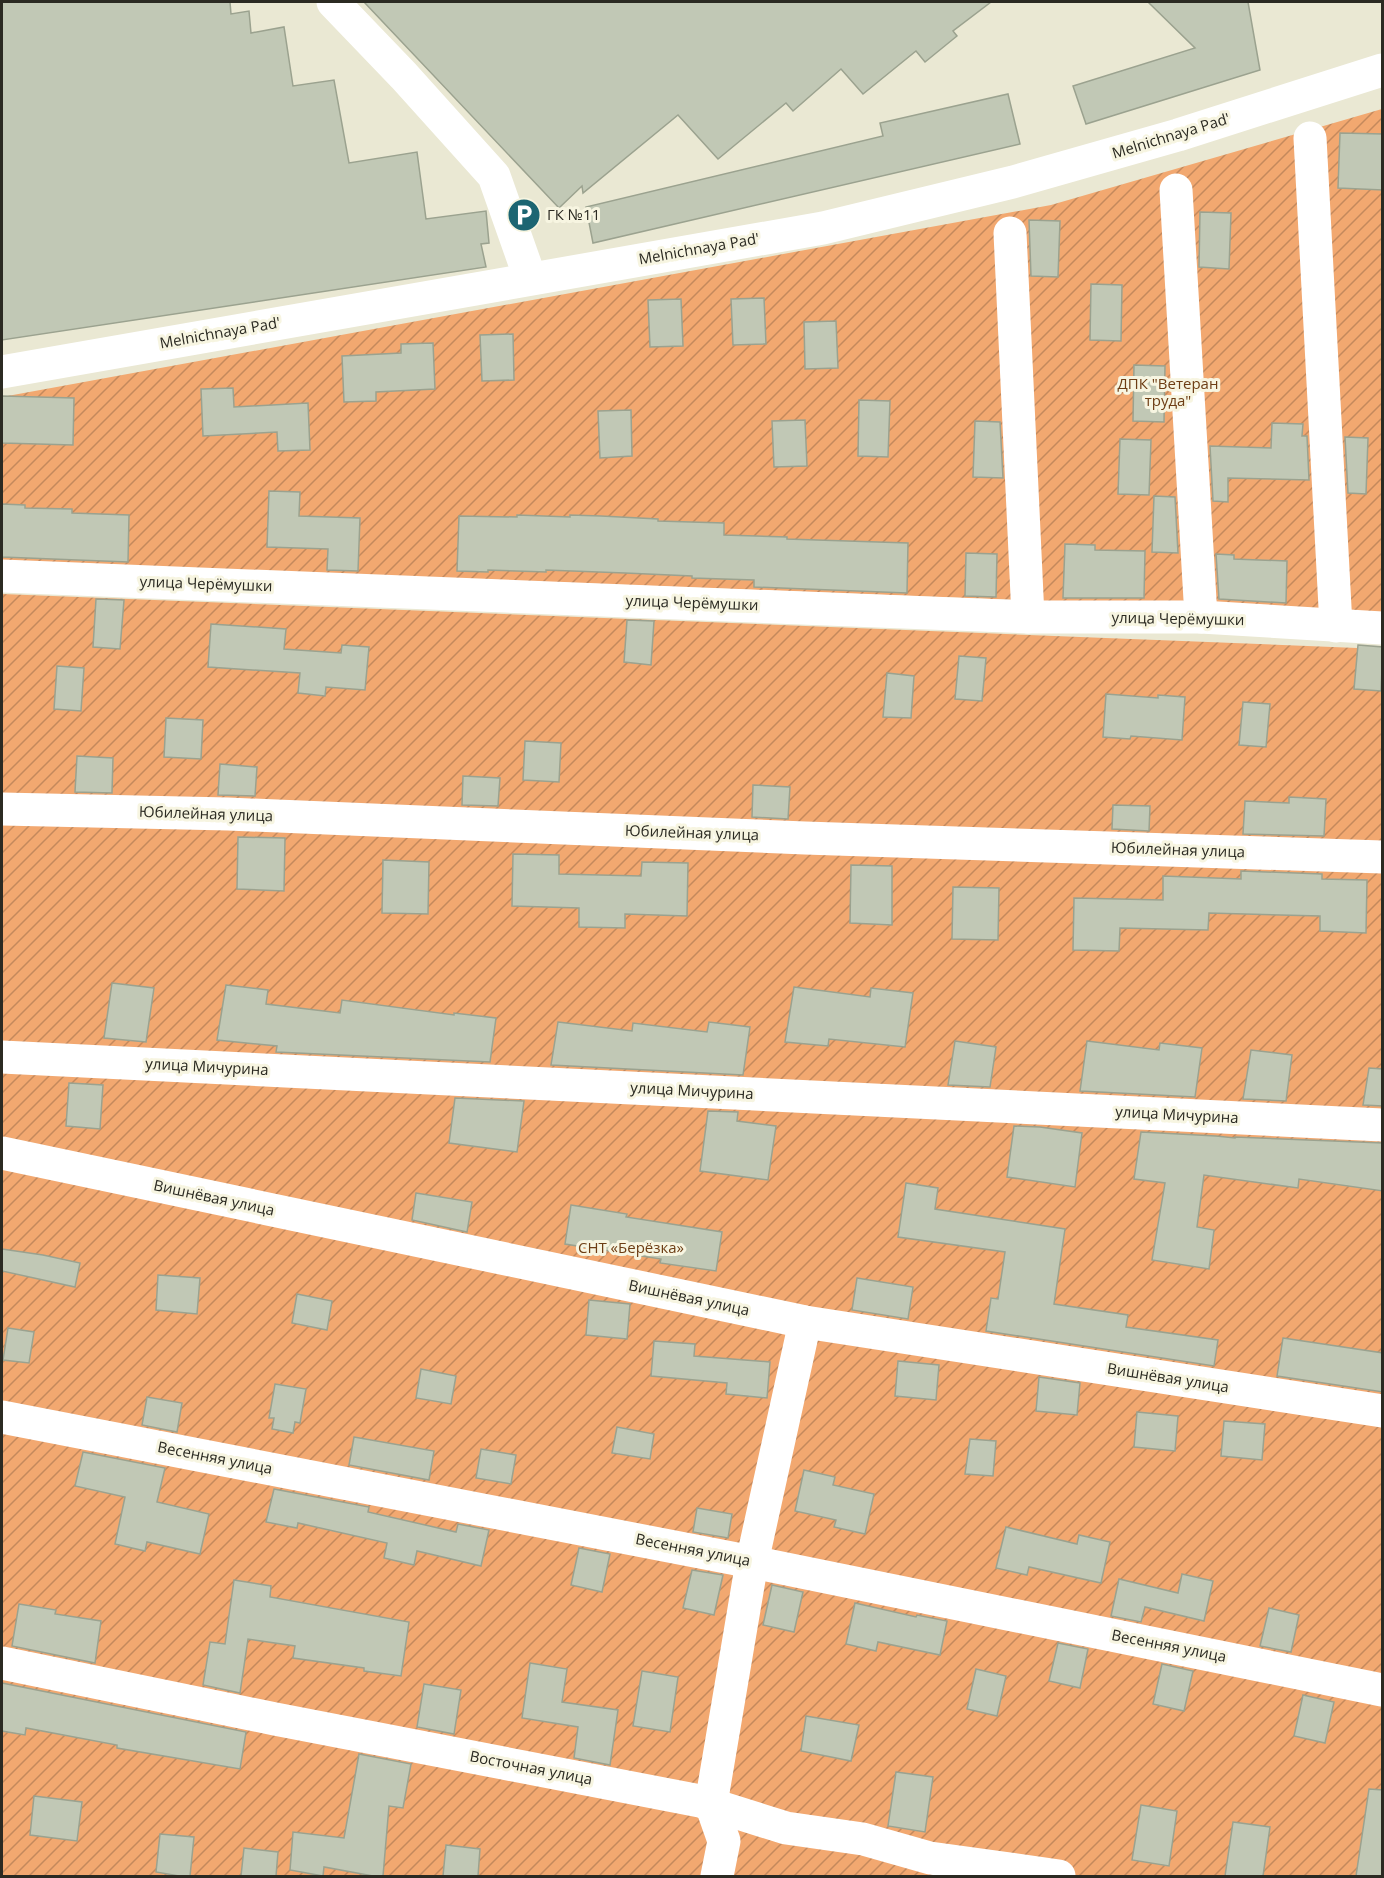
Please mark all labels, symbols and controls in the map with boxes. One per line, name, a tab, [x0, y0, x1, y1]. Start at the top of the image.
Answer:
street label: Melnichnaya Pad'	[1109, 108, 1232, 162]
parking icon: ГК №11	[506, 197, 542, 233]
place label: ГК №11	[547, 204, 600, 224]
street label: Melnichnaya Pad'	[637, 228, 761, 268]
street label: Melnichnaya Pad'	[158, 312, 282, 352]
park label: ДПК "Ветеран труда"	[1118, 373, 1218, 410]
street label: улица Черёмушки	[139, 571, 273, 595]
street label: улица Черёмушки	[625, 590, 759, 614]
street label: улица Черёмушки	[1111, 607, 1245, 629]
street label: Юбилейная улица	[139, 801, 273, 825]
street label: Юбилейная улица	[625, 820, 759, 844]
street label: Юбилейная улица	[1111, 837, 1245, 861]
street label: улица Мичурина	[145, 1053, 269, 1079]
street label: улица Мичурина	[630, 1077, 754, 1103]
street label: улица Мичурина	[1115, 1101, 1239, 1127]
street label: Вишнёвая улица	[152, 1174, 276, 1220]
park label: СНТ «Берёзка»	[578, 1237, 684, 1257]
street label: Вишнёвая улица	[627, 1274, 751, 1320]
street label: Вишнёвая улица	[1106, 1358, 1230, 1397]
street label: Весенняя улица	[156, 1436, 274, 1478]
street label: Весенняя улица	[634, 1528, 752, 1570]
street label: Весенняя улица	[1110, 1624, 1228, 1666]
street label: Восточная улица	[468, 1745, 594, 1789]

